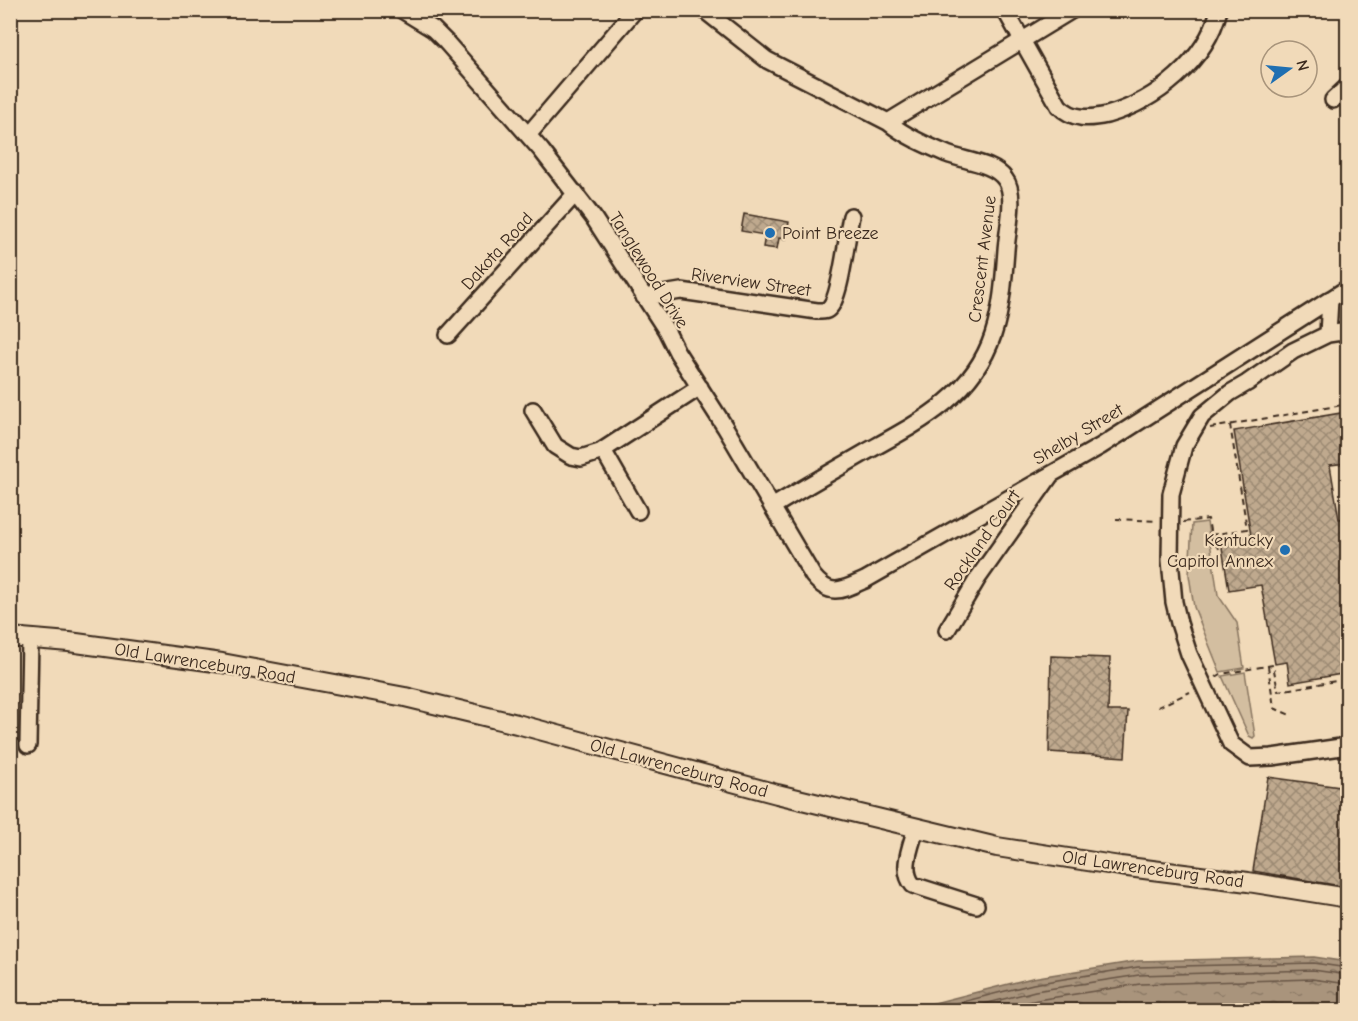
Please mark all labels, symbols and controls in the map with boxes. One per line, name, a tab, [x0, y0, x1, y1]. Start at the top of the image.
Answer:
north arrow	[1259, 39, 1319, 99]
text: N	[1292, 58, 1313, 73]
street label: Crescent Avenue	[964, 194, 1001, 324]
street label: Dakota Road	[457, 208, 538, 294]
street label: Tanglewood Drive	[604, 208, 693, 332]
place label: Point Breeze	[782, 223, 878, 244]
marker: Point Breeze	[763, 226, 777, 240]
street label: Riverview Street	[690, 264, 813, 301]
street label: Shelby Street	[1029, 399, 1128, 469]
street label: Rockland Court	[940, 485, 1025, 595]
place label: Kentucky Capitol Annex	[1167, 530, 1274, 572]
marker: Kentucky Capitol Annex	[1278, 543, 1292, 557]
street label: Old Lawrenceburg Road	[113, 639, 297, 688]
street label: Old Lawrenceburg Road	[588, 735, 770, 802]
street label: Old Lawrenceburg Road	[1061, 846, 1245, 893]

